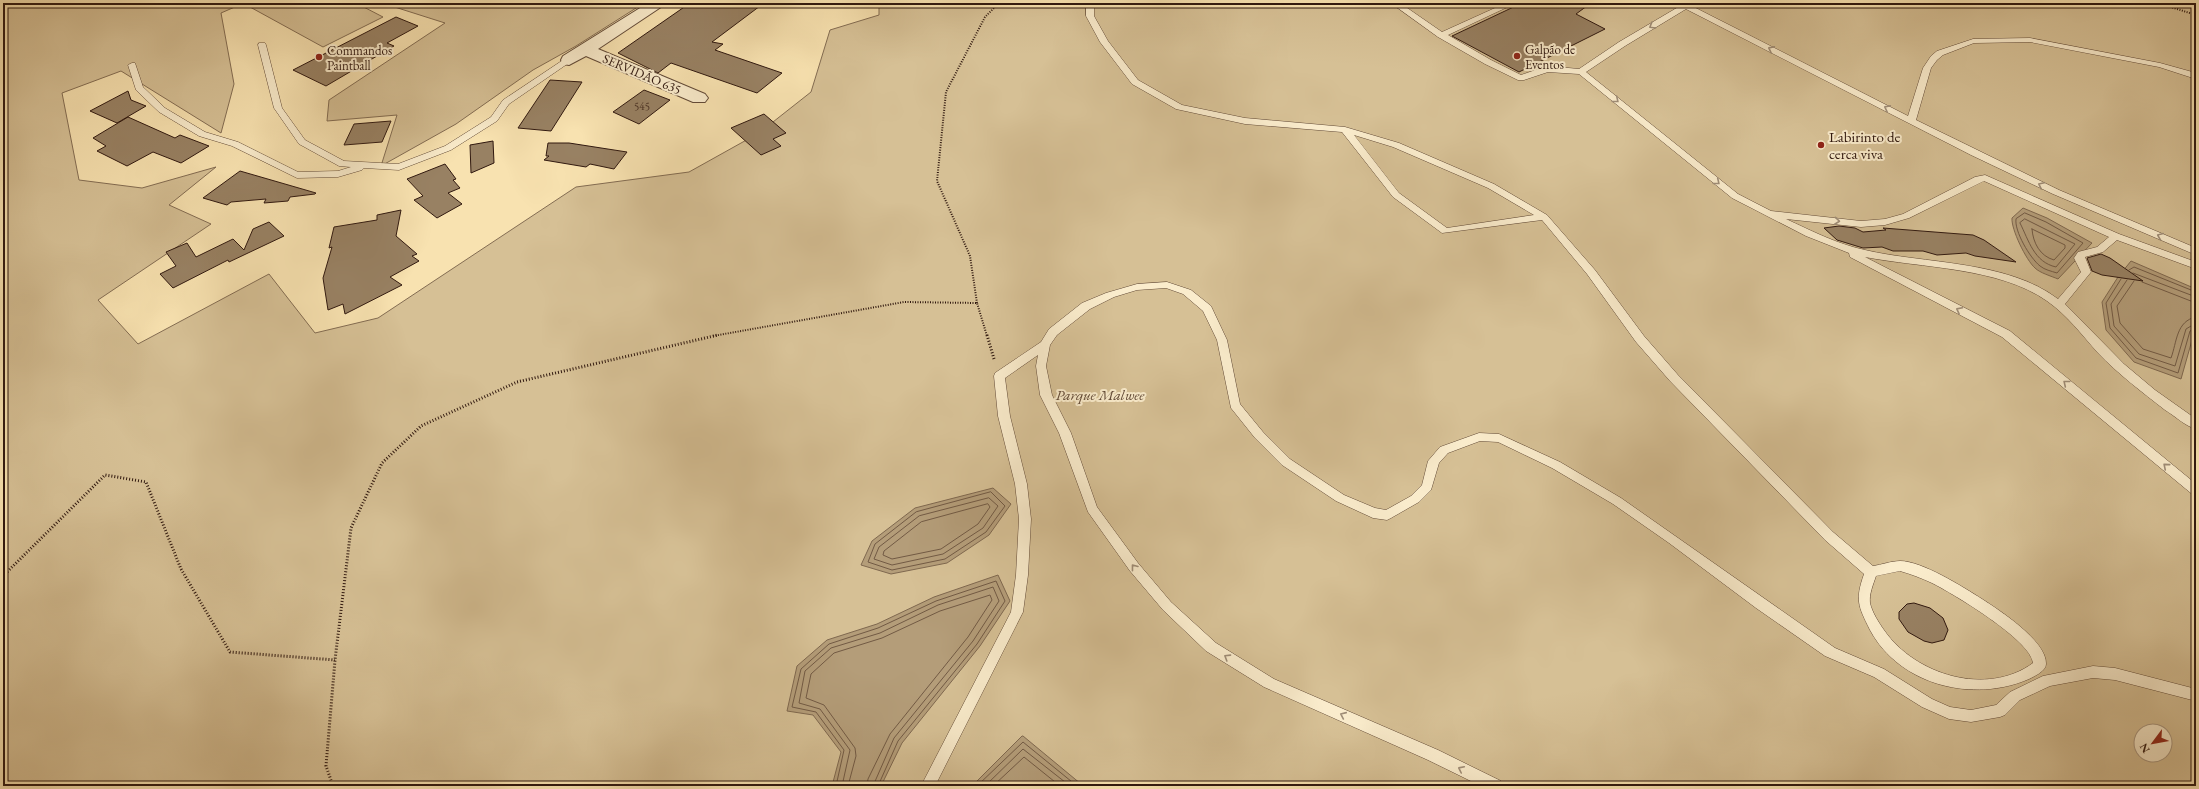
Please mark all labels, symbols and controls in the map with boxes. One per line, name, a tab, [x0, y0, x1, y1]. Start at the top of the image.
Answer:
one-way arrow	[1649, 21, 1656, 28]
place label: Galpão de Eventos	[1525, 41, 1575, 73]
place label: Commandos Paintball	[327, 42, 392, 74]
one-way arrow	[1768, 46, 1775, 54]
street label: SERVIDÃO 635	[600, 50, 684, 98]
marker: Galpão de Eventos	[1512, 51, 1522, 61]
marker: Commandos Paintball	[314, 52, 324, 62]
one-way arrow	[1611, 96, 1618, 103]
house number: 545	[634, 99, 650, 113]
one-way arrow	[1883, 106, 1891, 113]
place label: Labirinto de cerca viva	[1829, 127, 1900, 163]
marker: Labirinto de cerca viva	[1816, 140, 1826, 150]
one-way arrow	[1713, 177, 1720, 184]
one-way arrow	[2037, 182, 2045, 190]
one-way arrow	[1834, 216, 1840, 225]
one-way arrow	[2157, 233, 2164, 241]
one-way arrow	[1956, 307, 1964, 315]
one-way arrow	[2064, 381, 2071, 388]
park label: Parque Malwee	[1056, 385, 1145, 405]
one-way arrow	[2163, 464, 2171, 471]
one-way arrow	[1132, 564, 1139, 571]
one-way arrow	[1224, 654, 1231, 661]
one-way arrow	[1340, 712, 1347, 720]
north arrow	[2133, 723, 2173, 763]
text: N	[2136, 741, 2153, 756]
one-way arrow	[1458, 766, 1465, 774]

